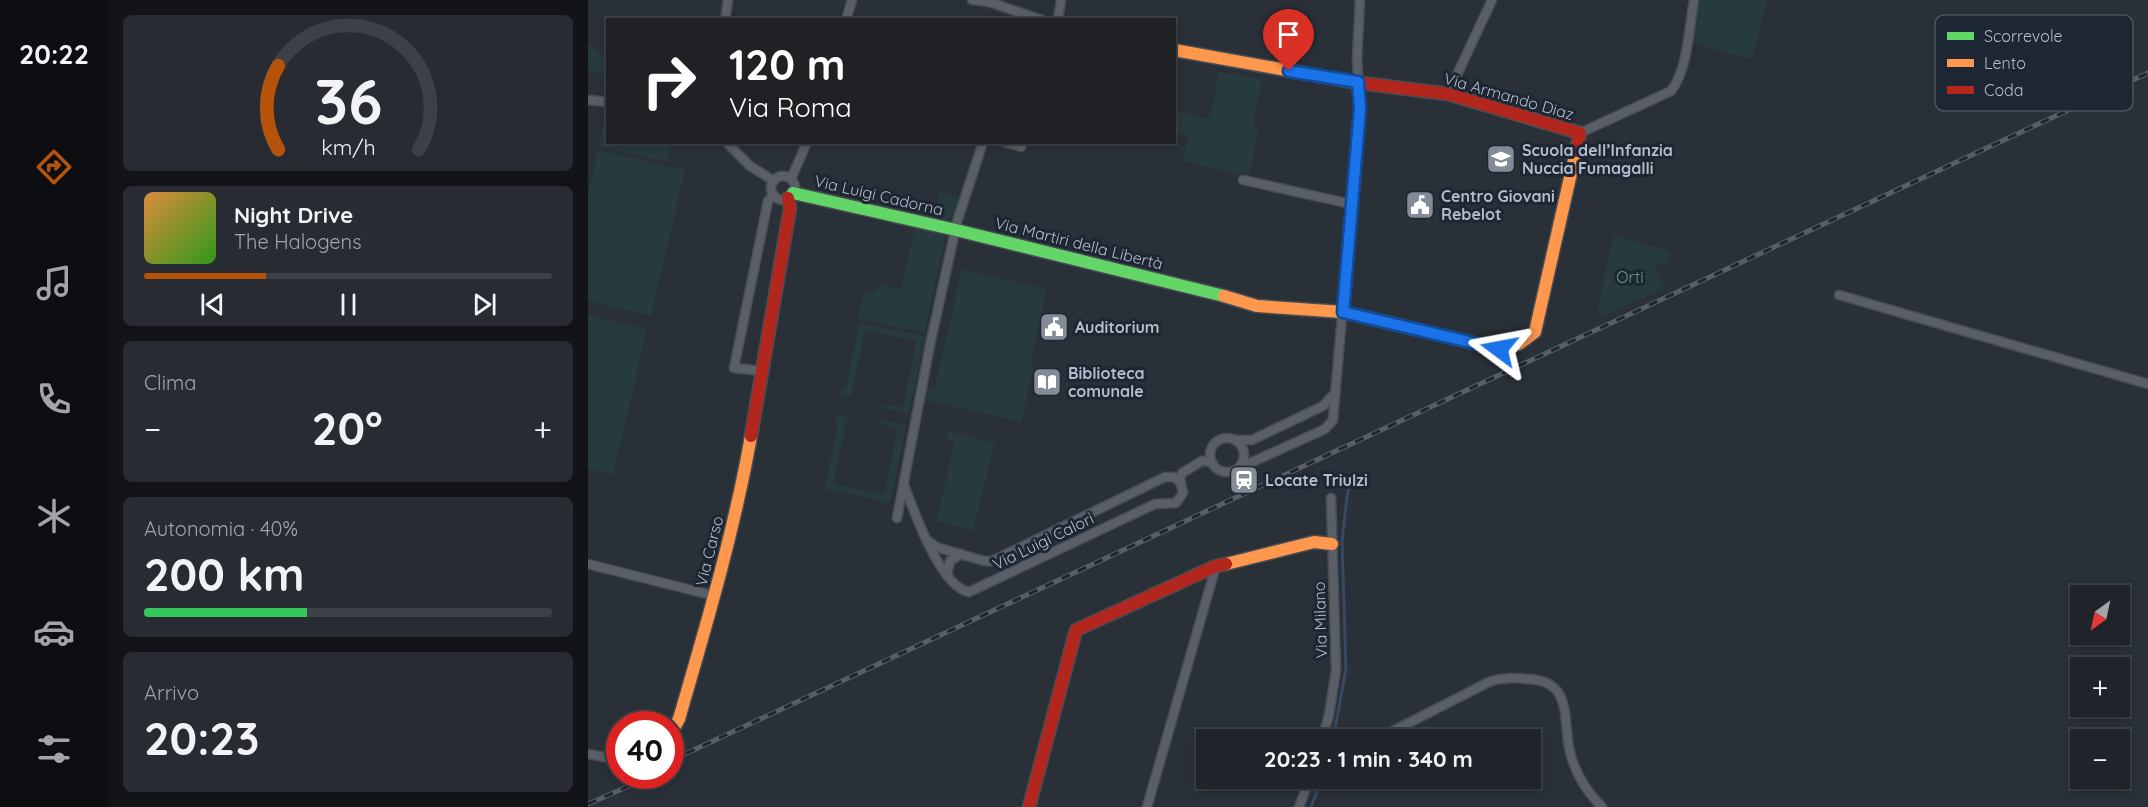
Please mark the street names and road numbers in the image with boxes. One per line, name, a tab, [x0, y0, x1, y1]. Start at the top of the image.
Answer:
street label: Via Armando Diaz	[1442, 68, 1576, 124]
street label: Via Luigi Cadorna	[813, 170, 945, 220]
street label: Via Martiri della Libertà	[993, 212, 1165, 274]
street label: Via Luigi Calori	[989, 508, 1097, 574]
street label: Via Carso	[691, 514, 727, 588]
street label: Via Milano	[1309, 581, 1331, 659]

